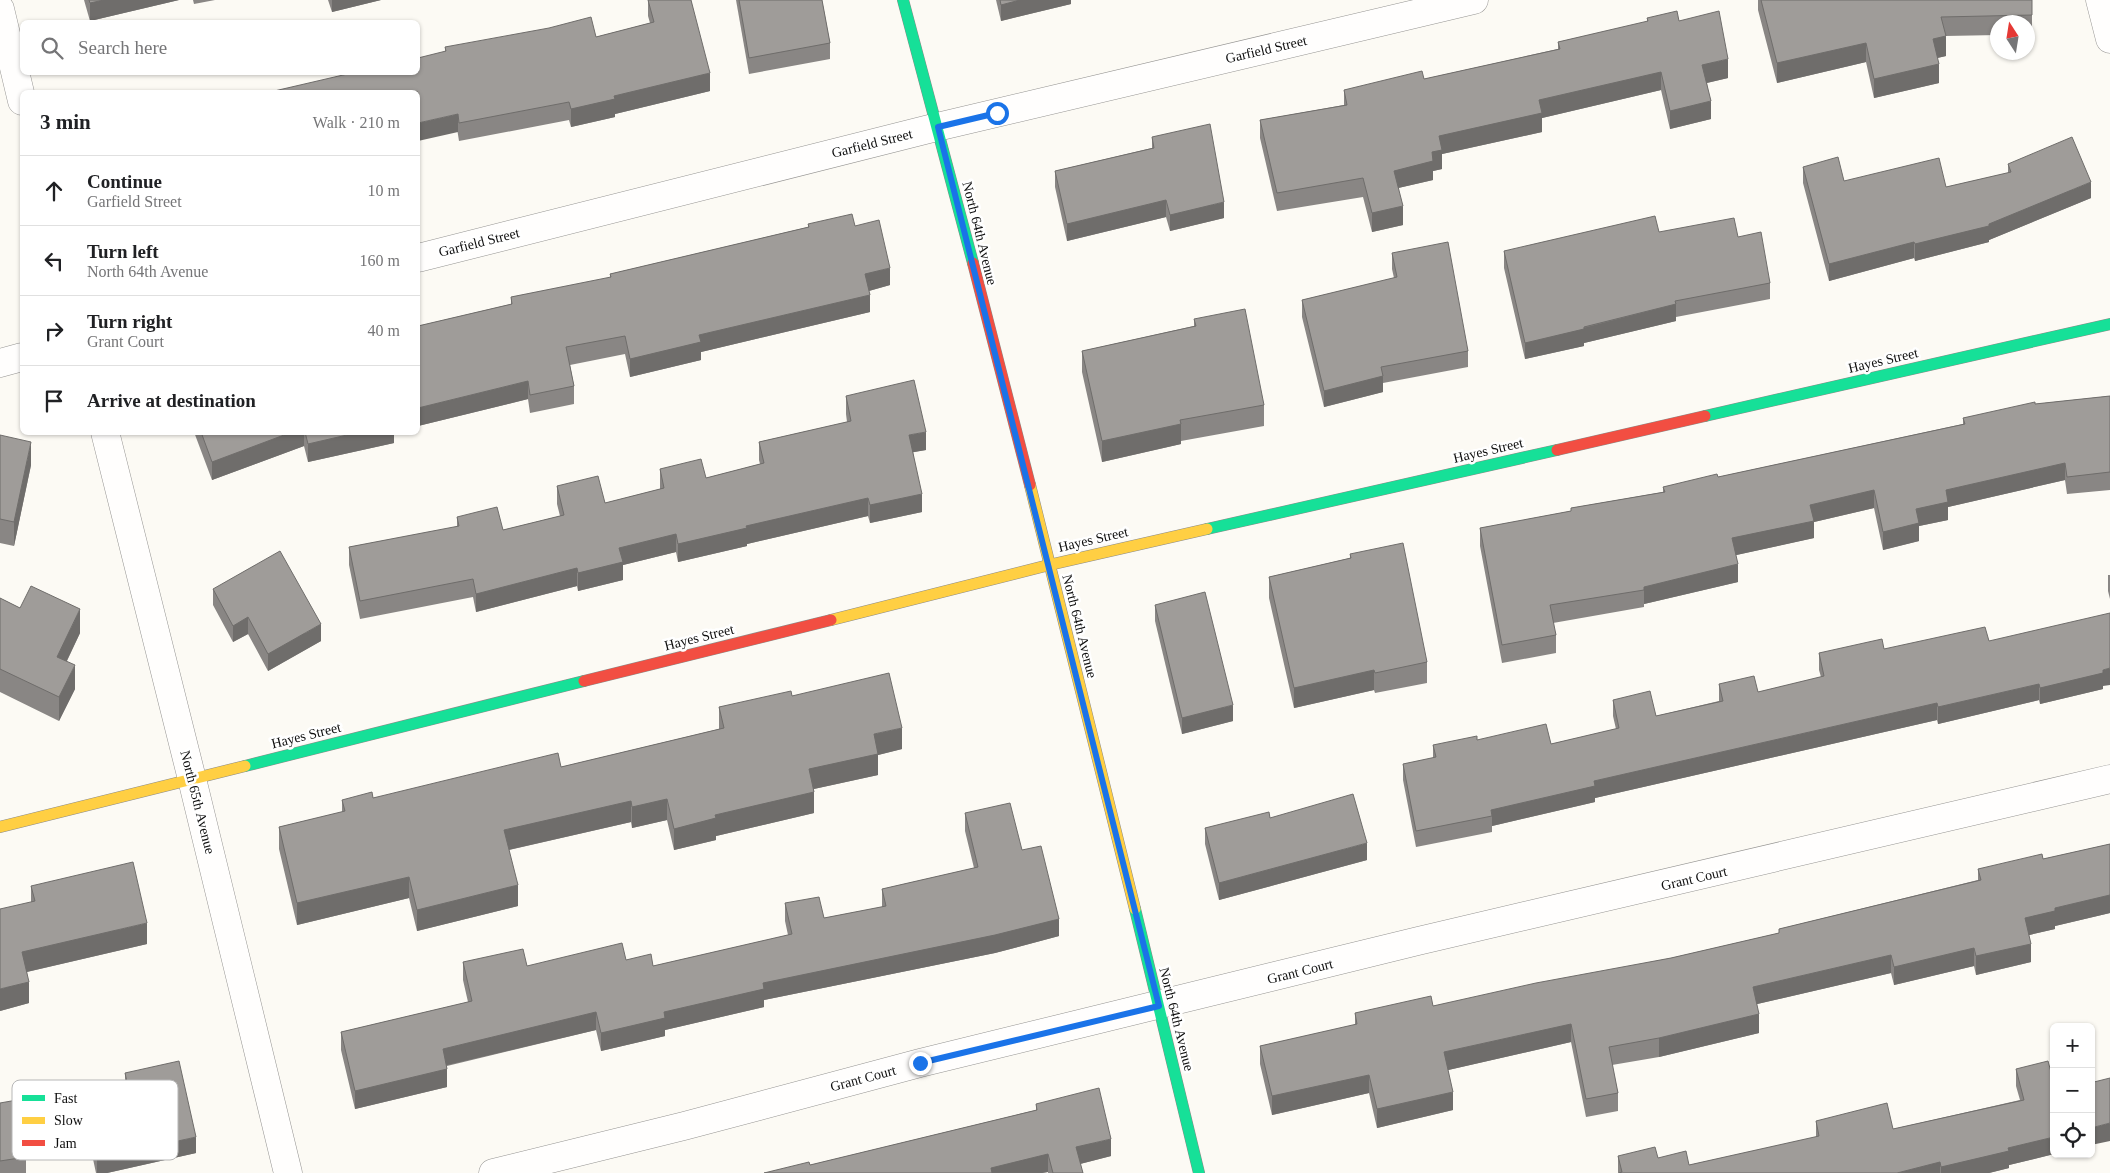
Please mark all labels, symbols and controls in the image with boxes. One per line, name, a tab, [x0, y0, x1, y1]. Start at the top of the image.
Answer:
north arrow	[1990, 15, 2035, 60]
search box	[20, 20, 420, 75]
street label: Garfield Street	[1224, 33, 1308, 66]
icon: search	[38, 34, 66, 62]
text: Search here	[78, 37, 167, 58]
route start	[986, 102, 1009, 125]
text: 3 min	[40, 110, 91, 134]
text: Walk · 210 m	[313, 114, 400, 131]
street label: Garfield Street	[830, 126, 914, 161]
text: Continue	[87, 171, 162, 192]
icon: ahead	[40, 177, 68, 205]
street label: North 64th Avenue	[959, 180, 1000, 286]
text: 10 m	[368, 182, 400, 199]
text: Garfield Street	[87, 193, 182, 210]
street label: Garfield Street	[437, 225, 521, 260]
text: Turn left	[87, 241, 159, 262]
icon: left	[40, 247, 68, 275]
text: 160 m	[360, 252, 400, 269]
text: North 64th Avenue	[87, 263, 208, 280]
text: Turn right	[87, 311, 172, 332]
icon: right	[40, 317, 68, 345]
text: 40 m	[368, 322, 400, 339]
text: Grant Court	[87, 333, 164, 350]
street label: Hayes Street	[1847, 345, 1920, 376]
icon: arrive	[40, 387, 68, 415]
text: Arrive at destination	[87, 390, 256, 411]
street label: Hayes Street	[1452, 435, 1525, 466]
street label: Hayes Street	[1057, 524, 1130, 555]
street label: North 64th Avenue	[1059, 573, 1100, 679]
street label: Hayes Street	[663, 622, 736, 653]
street label: Hayes Street	[270, 720, 343, 751]
street label: North 65th Avenue	[177, 749, 218, 855]
street label: Grant Court	[1660, 864, 1729, 893]
street label: Grant Court	[1266, 956, 1335, 987]
street label: North 64th Avenue	[1156, 966, 1197, 1072]
map controls	[2050, 1023, 2095, 1158]
button: +	[2050, 1023, 2095, 1068]
route end	[909, 1052, 932, 1075]
street label: Grant Court	[829, 1063, 898, 1094]
button: −	[2050, 1068, 2095, 1113]
legend	[12, 1080, 178, 1160]
text: Fast	[54, 1091, 77, 1106]
text: Slow	[54, 1113, 84, 1128]
button: locate	[2050, 1113, 2095, 1158]
text: Jam	[54, 1136, 77, 1151]

